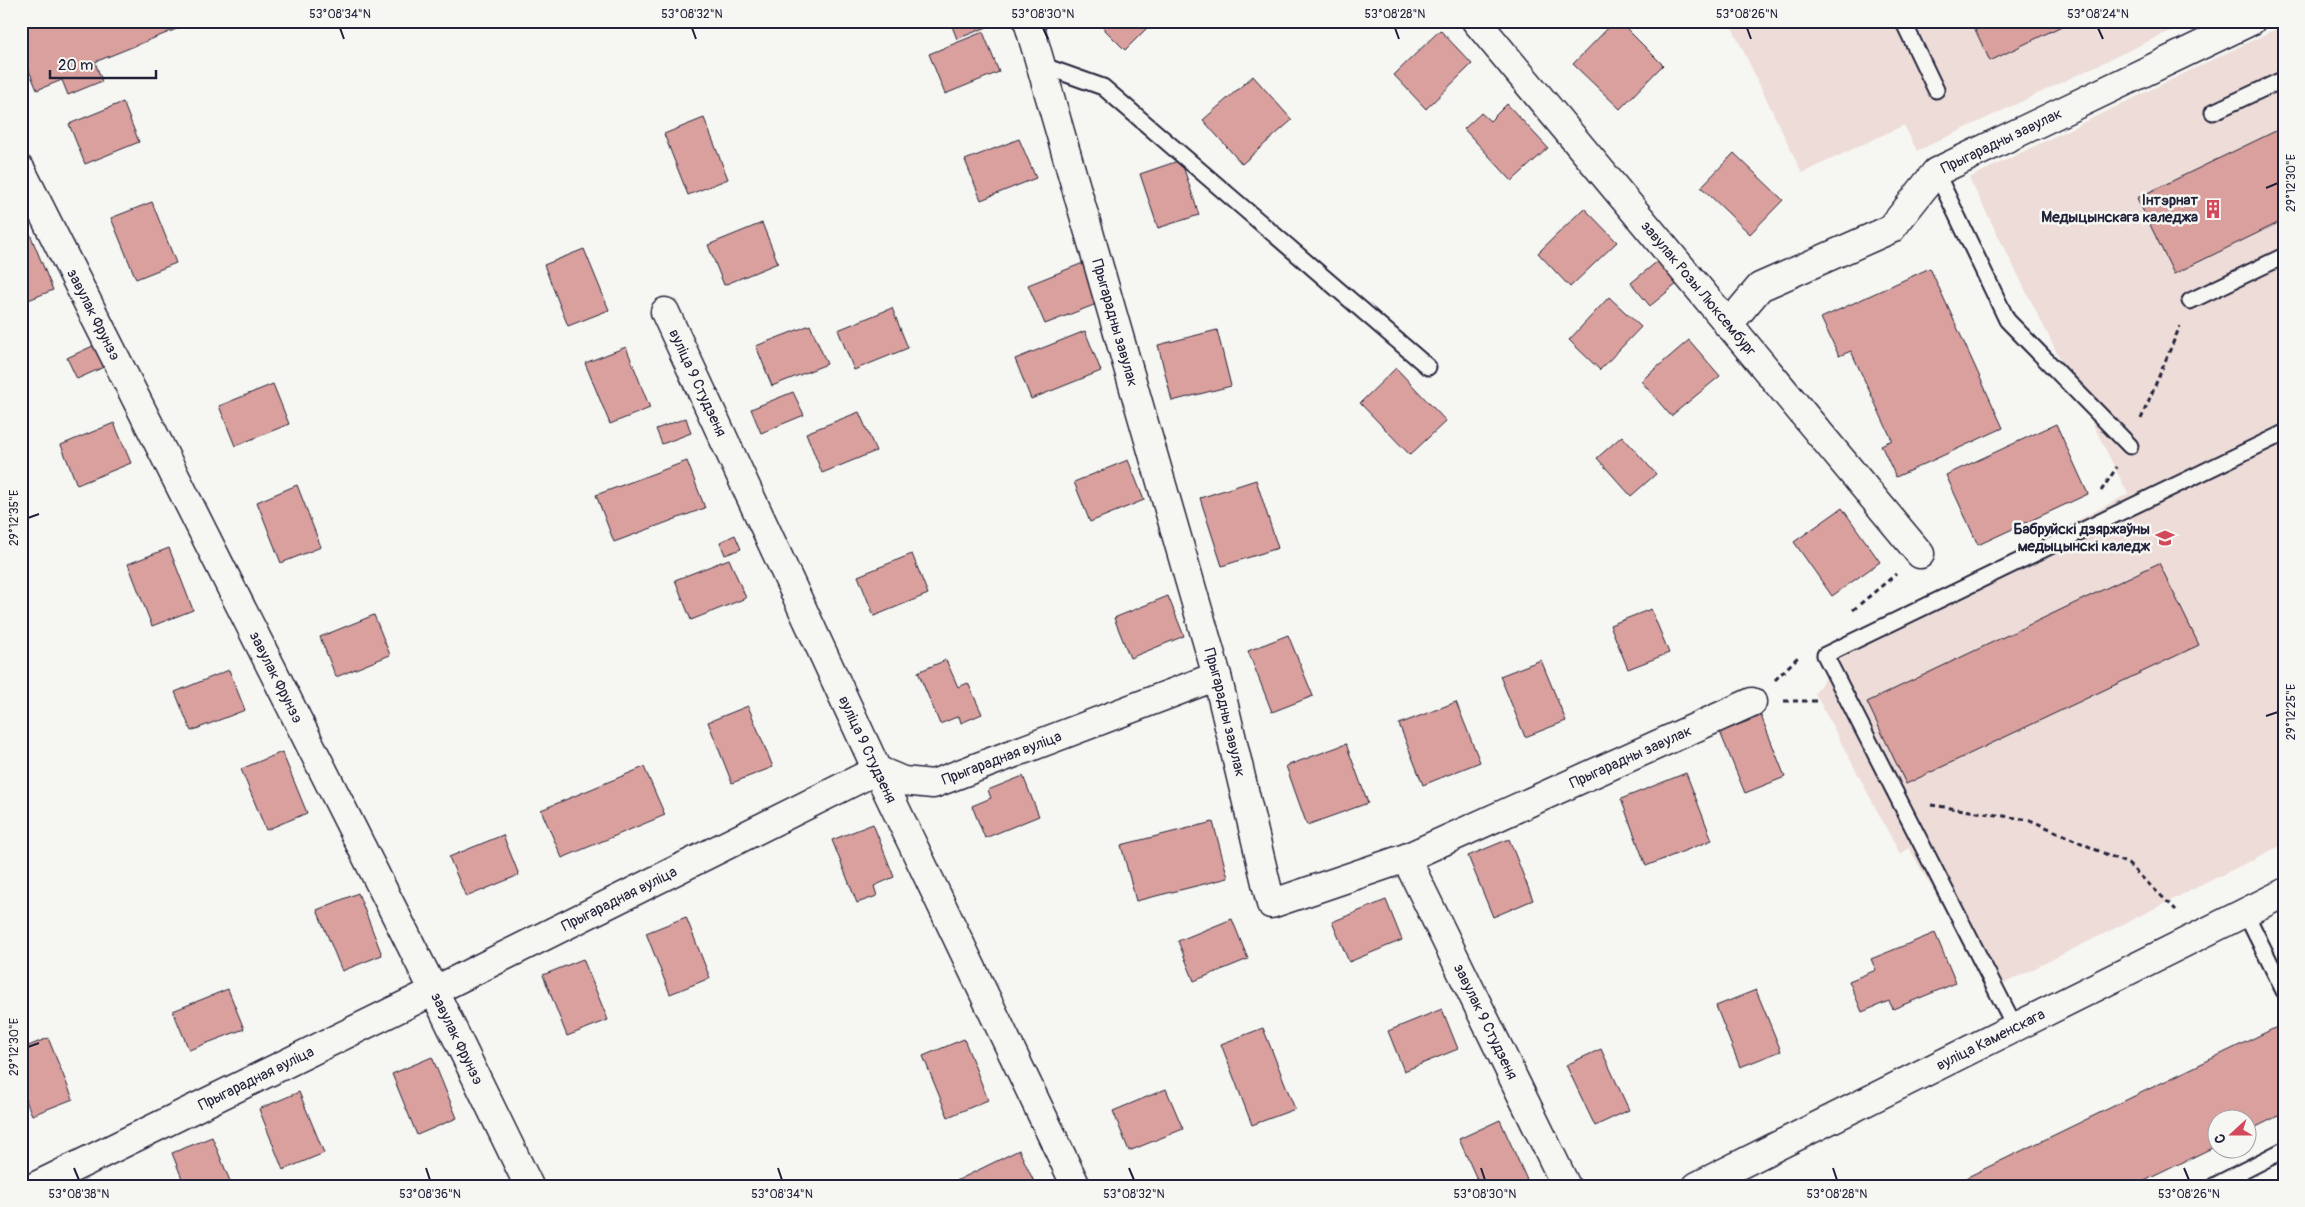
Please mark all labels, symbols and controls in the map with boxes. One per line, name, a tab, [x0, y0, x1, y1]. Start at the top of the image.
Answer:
text: 53°08'34"N	[309, 7, 371, 22]
text: 53°08'32"N	[661, 7, 723, 22]
text: 53°08'30"N	[1012, 7, 1074, 22]
text: 53°08'28"N	[1365, 7, 1425, 22]
text: 53°08'26"N	[1716, 7, 1778, 22]
text: 53°08'24"N	[2067, 7, 2129, 22]
scale bar	[50, 48, 156, 80]
text: 20 m	[58, 56, 93, 75]
street label: Прыгарадны завулак	[1938, 104, 2065, 178]
text: 29°12'30"E	[2284, 154, 2299, 212]
place label: Інтэрнат Медыцынскага каледжа	[2041, 191, 2198, 227]
building icon: Інтэрнат Медыцынскага каледжа	[2202, 198, 2224, 220]
street label: завулак Розы Люксембург	[1637, 217, 1760, 360]
street label: Прыгарадны завулак	[1087, 257, 1142, 389]
street label: завулак Фрунзэ	[62, 266, 124, 364]
street label: вуліца 9 Студзеня	[664, 326, 730, 440]
text: 29°12'35"E	[7, 490, 22, 546]
place label: Бабруйскі дзяржаўны медыцынскі каледж	[2013, 520, 2150, 556]
school or university icon: Бабруйскі дзяржаўны медыцынскі каледж	[2154, 527, 2176, 549]
street label: завулак Фрунзэ	[245, 629, 307, 727]
street label: Прыгарадны завулак	[1199, 646, 1250, 779]
text: 29°12'25"E	[2284, 684, 2299, 740]
street label: вуліца 9 Студзеня	[834, 693, 900, 806]
street label: Прыгарадны завулак	[1567, 721, 1695, 793]
street label: Прыгарадная вуліца	[939, 727, 1064, 790]
street label: Прыгарадная вуліца	[558, 862, 680, 936]
street label: завулак 9 Студзеня	[1449, 961, 1522, 1083]
street label: завулак Фрунзэ	[426, 990, 487, 1088]
street label: вуліца Каменскага	[1933, 1005, 2048, 1075]
text: 29°12'30"E	[7, 1018, 22, 1076]
street label: Прыгарадная вуліца	[195, 1042, 317, 1115]
north arrow	[2208, 1110, 2258, 1160]
text: С	[2211, 1131, 2230, 1146]
text: 53°08'38"N	[49, 1187, 109, 1202]
text: 53°08'36"N	[399, 1187, 461, 1202]
text: 53°08'34"N	[751, 1187, 813, 1202]
text: 53°08'32"N	[1103, 1187, 1165, 1202]
text: 53°08'30"N	[1454, 1187, 1516, 1202]
text: 53°08'28"N	[1807, 1187, 1867, 1202]
text: 53°08'26"N	[2158, 1187, 2220, 1202]

